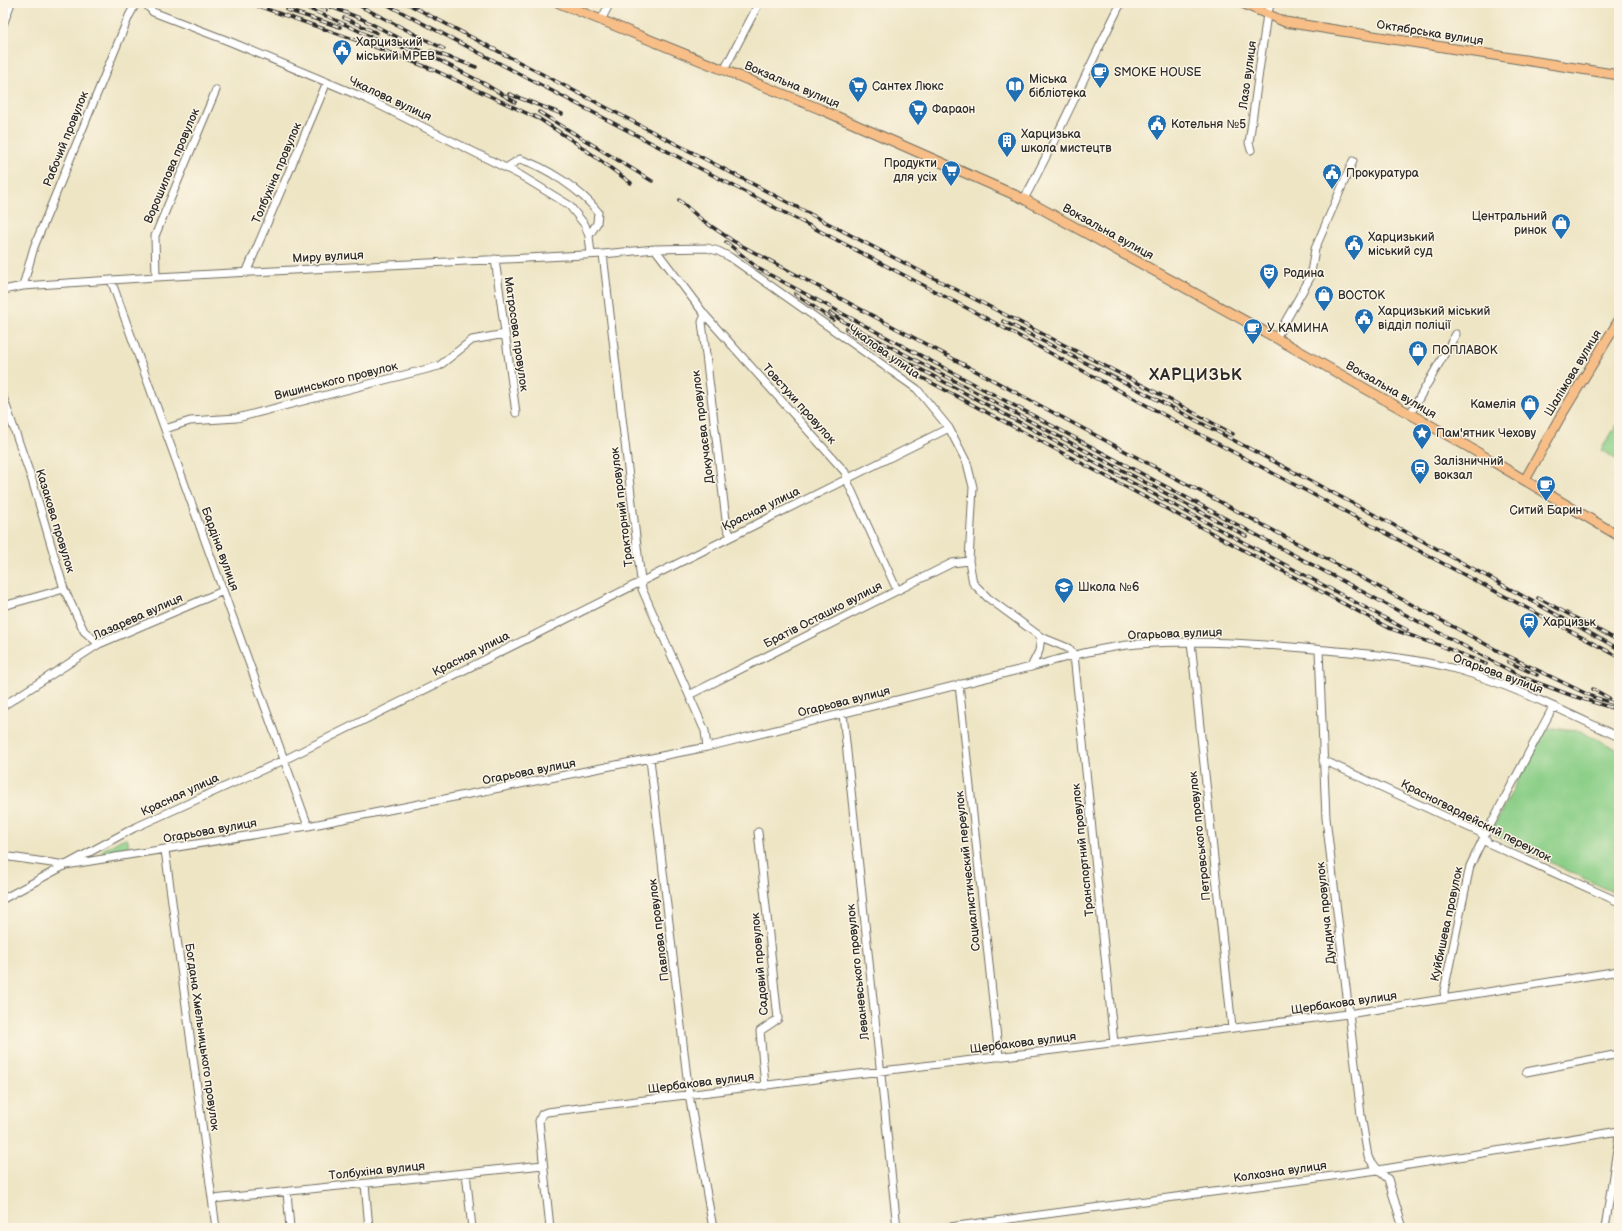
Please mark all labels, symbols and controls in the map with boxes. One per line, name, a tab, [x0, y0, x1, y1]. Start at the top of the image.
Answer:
street label: Октябрська вулиця	[1375, 17, 1485, 49]
place label: Харцизький міський МРЕВ	[356, 35, 435, 64]
public building icon: Харцизький міський МРЕВ	[331, 38, 353, 66]
street label: Лазо вулиця	[1236, 39, 1260, 111]
street label: Вокзальна вулиця	[742, 58, 842, 112]
cafe icon: SMOKE HOUSE	[1089, 61, 1111, 89]
place label: SMOKE HOUSE	[1114, 65, 1202, 80]
place label: Міська бібліотека	[1029, 72, 1086, 101]
street label: Чкалова вулиця	[346, 73, 434, 125]
supermarket icon: Сантех Люкс	[847, 75, 869, 103]
library icon: Міська бібліотека	[1004, 75, 1026, 103]
place label: Сантех Люкс	[872, 79, 944, 94]
street label: Рабочий провулок	[40, 88, 92, 189]
supermarket icon: Фараон	[907, 98, 929, 126]
place label: Фараон	[932, 102, 975, 117]
street label: Ворошилова провулок	[141, 106, 203, 226]
public building icon: Котельня №5	[1146, 113, 1168, 141]
place label: Котельня №5	[1171, 117, 1246, 132]
street label: Толбухіна провулок	[249, 119, 305, 226]
place label: Харцизька школа мистецтв	[1021, 127, 1112, 156]
building icon: Харцизька школа мистецтв	[996, 130, 1018, 158]
place label: Продукти для усіх	[884, 156, 938, 185]
supermarket icon: Продукти для усіх	[940, 159, 962, 187]
public building icon: Прокуратура	[1321, 162, 1343, 190]
place label: Прокуратура	[1346, 166, 1419, 181]
street label: Вокзальна вулиця	[1060, 201, 1157, 263]
place label: Центральний ринок	[1472, 209, 1548, 238]
shop icon: Центральний ринок	[1550, 212, 1572, 240]
place label: Харцизький міський суд	[1368, 230, 1435, 259]
public building icon: Харцизький міський суд	[1343, 233, 1365, 261]
street label: Миру вулиця	[292, 248, 364, 266]
theatre icon: Родина	[1258, 262, 1280, 290]
place label: Родина	[1283, 266, 1324, 281]
street label: Матросова провулок	[501, 276, 532, 393]
shop icon: ВОСТОК	[1313, 284, 1335, 312]
place label: ВОСТОК	[1338, 288, 1385, 303]
place label: Харцизький міський відділ поліції	[1378, 304, 1491, 333]
public building icon: Харцизький міський відділ поліції	[1353, 307, 1375, 335]
cafe icon: У КАМИНА	[1242, 317, 1264, 345]
place label: У КАМИНА	[1267, 321, 1329, 336]
street label: Чкалова улица	[845, 322, 923, 382]
street label: Шалімова вулиця	[1541, 327, 1605, 419]
shop icon: ПОПЛАВОК	[1407, 339, 1429, 367]
place label: ПОПЛАВОК	[1432, 343, 1498, 358]
street label: Вишинського провулок	[273, 358, 400, 404]
street label: Вокзальна вулиця	[1343, 358, 1439, 422]
street label: Товстухи провулок	[759, 361, 839, 448]
district label: ХАРЦИЗЬК	[1148, 366, 1243, 385]
street label: Докучаєва провулок	[689, 369, 717, 485]
shop icon: Камелія	[1519, 393, 1541, 421]
place label: Камелія	[1470, 397, 1516, 412]
place icon: Пам'ятник Чехову	[1411, 422, 1433, 450]
place label: Пам'ятник Чехову	[1436, 426, 1537, 441]
street label: Тракторний провулок	[607, 446, 637, 568]
place label: Залізничний вокзал	[1434, 454, 1504, 483]
station icon: Залізничний вокзал	[1409, 457, 1431, 485]
street label: Казакова провулок	[32, 467, 78, 575]
cafe icon: Ситий Барин	[1535, 474, 1557, 502]
street label: Красная улица	[720, 484, 802, 534]
place label: Ситий Барин	[1510, 503, 1582, 518]
street label: Бардіна вулиця	[198, 505, 242, 593]
school or university icon: Школа №6	[1053, 576, 1075, 604]
street label: Братів Осташко вулиця	[761, 578, 885, 651]
place label: Школа №6	[1078, 580, 1139, 595]
street label: Лазарева вулиця	[90, 590, 186, 644]
station icon: Харцизьк	[1518, 611, 1540, 639]
place label: Харцизьк	[1543, 615, 1597, 630]
street label: Огарьова вулиця	[1127, 625, 1223, 643]
street label: Красная улица	[430, 628, 512, 680]
street label: Огарьова вулиця	[1451, 651, 1545, 697]
street label: Огарьова вулиця	[796, 683, 892, 721]
street label: Огарьова вулиця	[481, 756, 577, 788]
street label: Красная улица	[139, 770, 221, 820]
street label: Петровського провулок	[1186, 770, 1214, 901]
street label: Красногвардейский переулок	[1398, 776, 1554, 866]
street label: Транспортний провулок	[1068, 782, 1097, 917]
street label: Социалистический переулок	[952, 790, 984, 952]
street label: Огарьова вулиця	[162, 815, 258, 847]
street label: Дундича провулок	[1313, 861, 1339, 965]
street label: Куйбишева провулок	[1427, 865, 1467, 983]
street label: Павлова провулок	[645, 877, 673, 982]
street label: Леваневського провулок	[843, 903, 873, 1042]
street label: Садовий провулок	[748, 911, 772, 1016]
street label: Богдана Хмельницького провулок	[181, 942, 223, 1132]
street label: Щербакова вулиця	[1290, 988, 1398, 1018]
street label: Щербакова вулиця	[969, 1029, 1077, 1057]
street label: Щербакова вулиця	[647, 1069, 755, 1097]
street label: Толбухіна вулиця	[328, 1158, 426, 1184]
street label: Колхозна вулиця	[1232, 1158, 1328, 1186]

